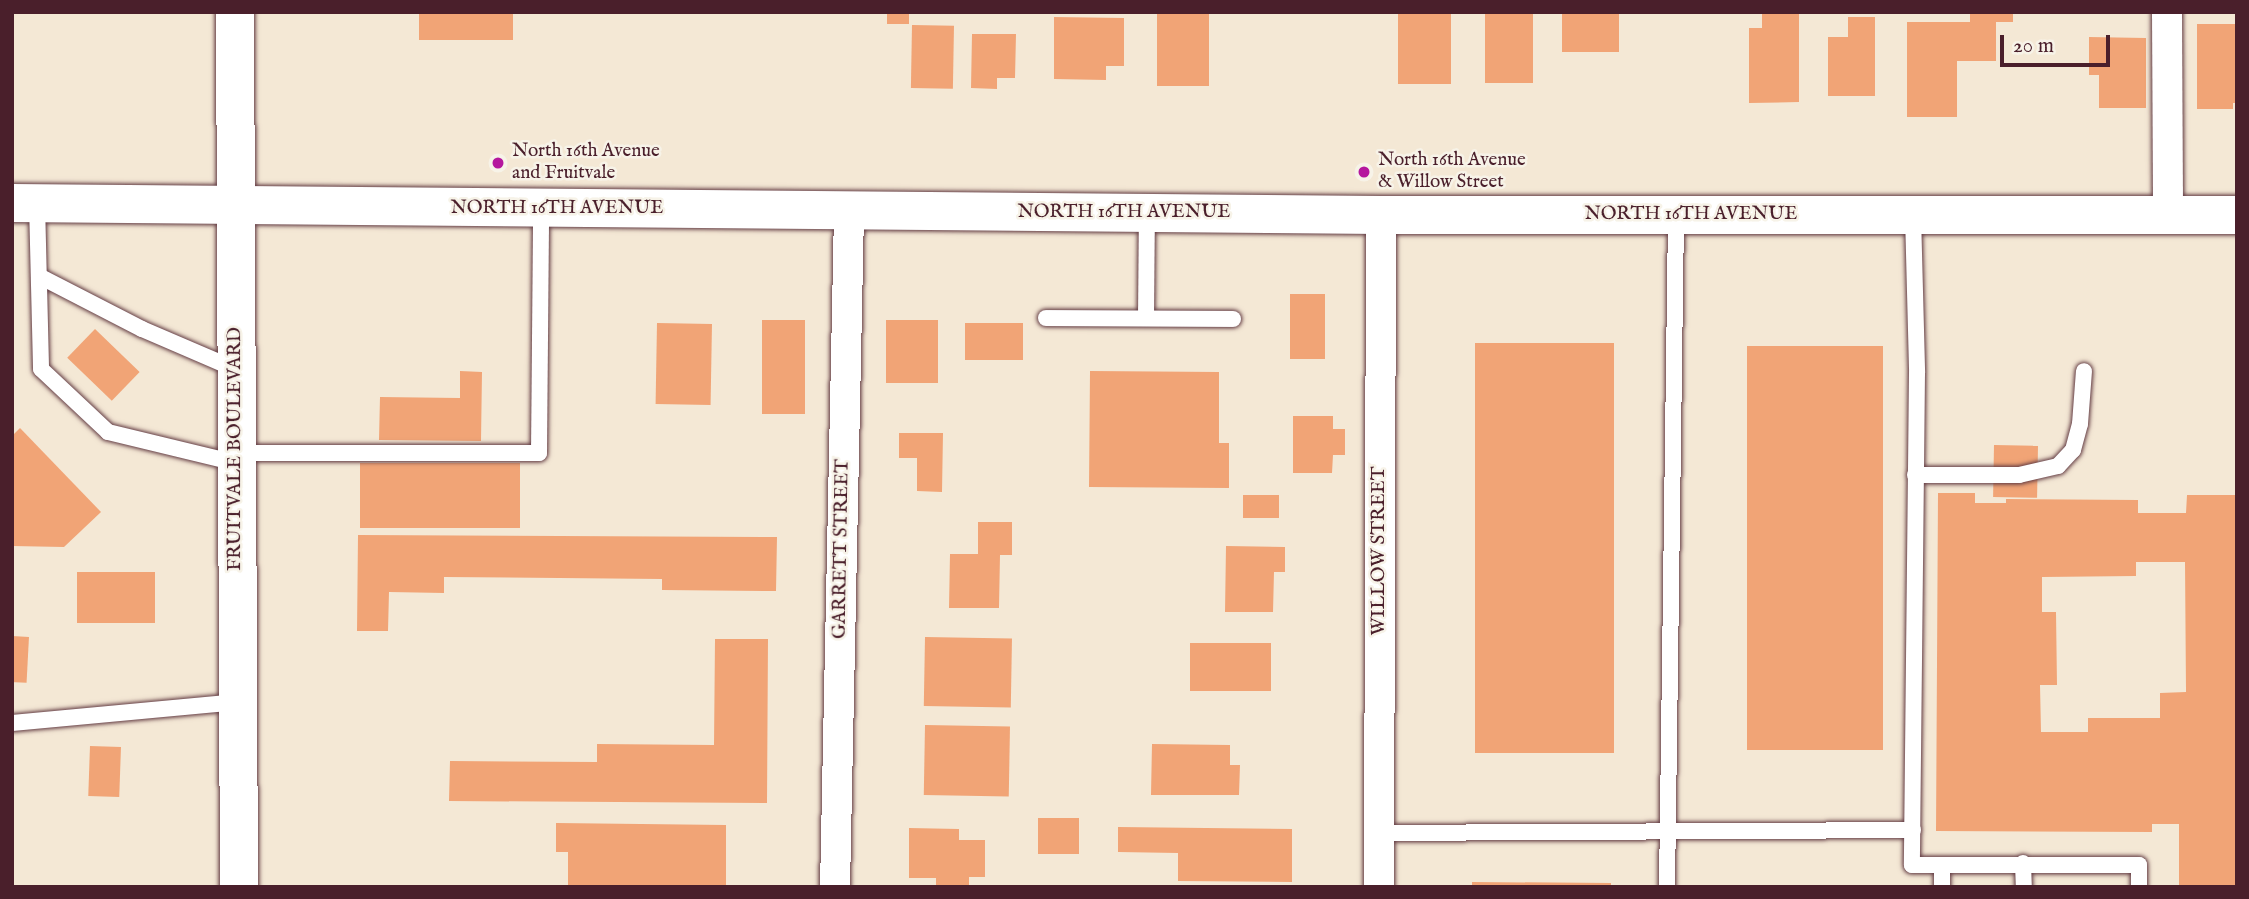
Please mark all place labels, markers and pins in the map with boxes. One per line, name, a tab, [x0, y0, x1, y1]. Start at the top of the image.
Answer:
place label: North 16th Avenue and Fruitvale	[512, 141, 660, 185]
place label: North 16th Avenue & Willow Street	[1378, 150, 1526, 194]
marker: North 16th Avenue and Fruitvale	[490, 155, 506, 171]
marker: North 16th Avenue & Willow Street	[1356, 164, 1372, 180]

